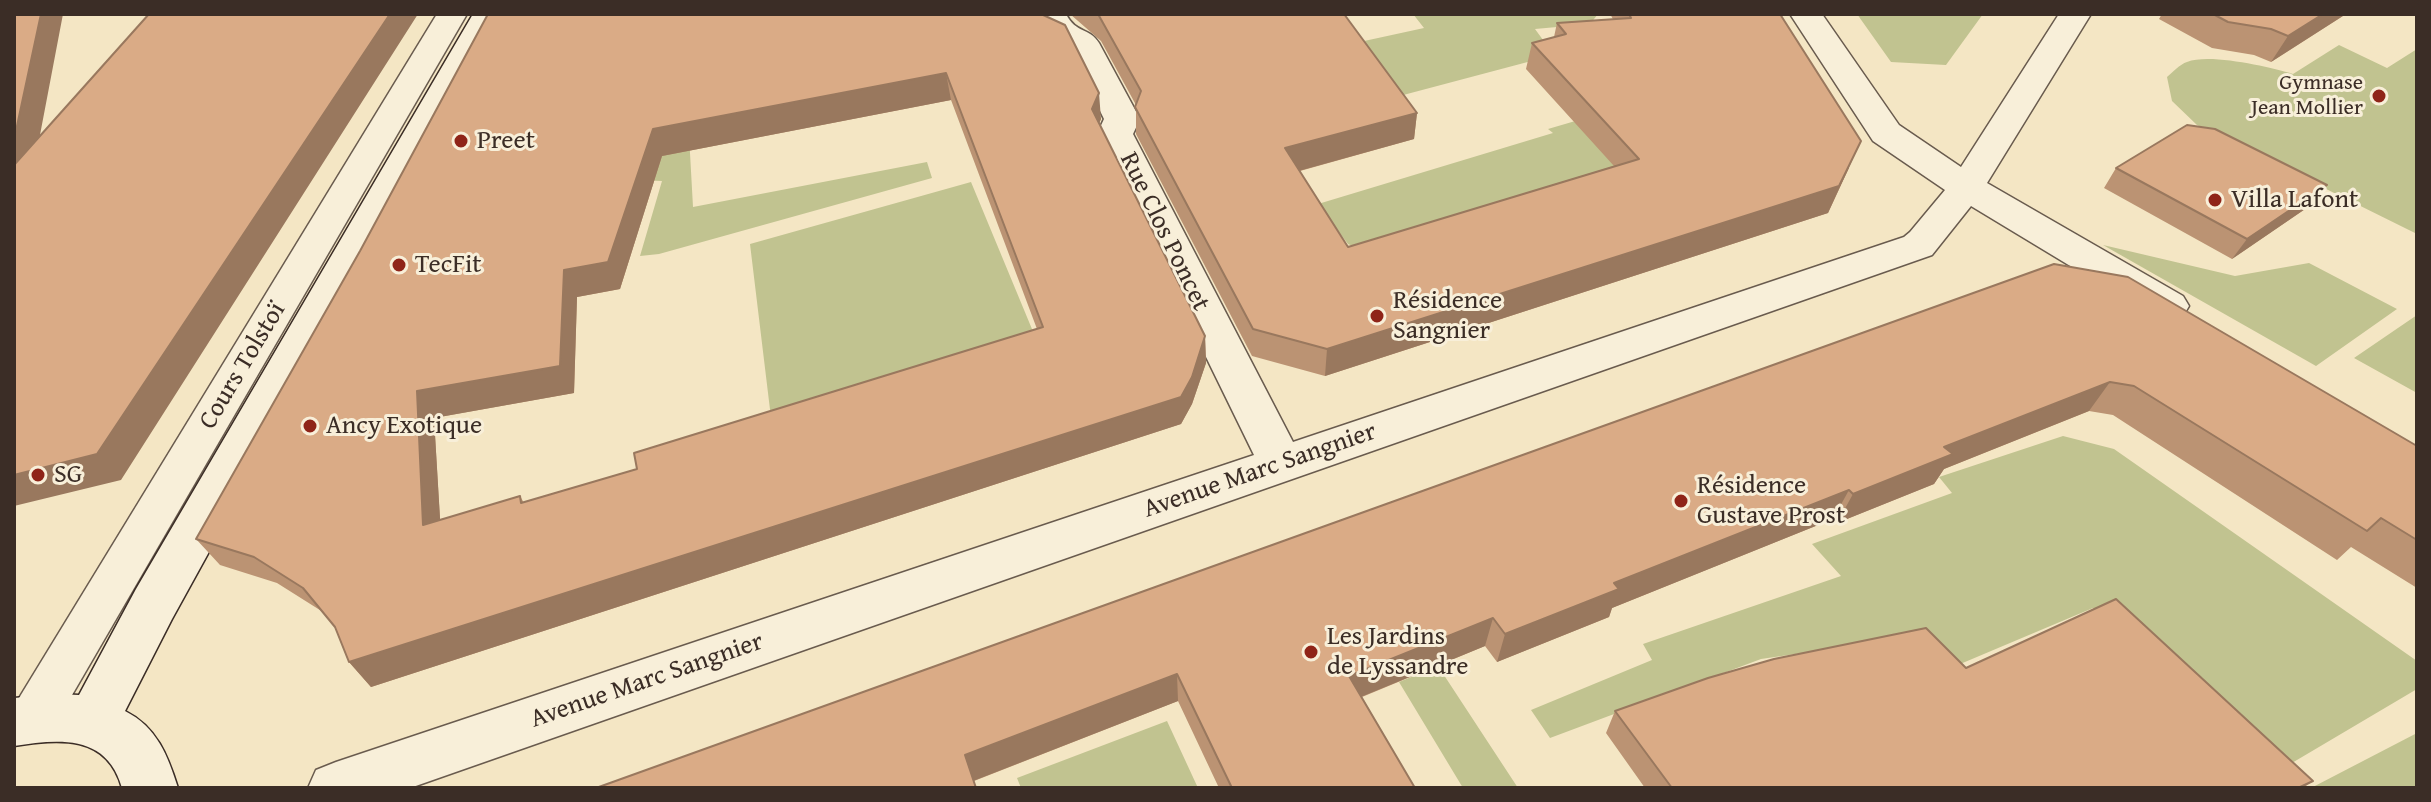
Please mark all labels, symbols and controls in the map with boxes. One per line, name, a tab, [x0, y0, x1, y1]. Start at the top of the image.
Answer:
place label: Gymnase Jean Mollier	[2251, 70, 2363, 122]
marker: Gymnase Jean Mollier	[2370, 87, 2388, 105]
place label: Preet	[477, 125, 535, 157]
marker: Preet	[452, 132, 470, 150]
street label: Rue Clos Poncet	[1112, 148, 1216, 316]
place label: Villa Lafont	[2231, 184, 2358, 216]
marker: Villa Lafont	[2206, 191, 2224, 209]
place label: TecFit	[415, 249, 481, 281]
marker: TecFit	[390, 256, 408, 274]
place label: Résidence Sangnier	[1393, 285, 1502, 346]
street label: Cours Tolstoï	[193, 297, 293, 435]
marker: Résidence Sangnier	[1368, 307, 1386, 325]
place label: Ancy Exotique	[326, 410, 482, 442]
marker: Ancy Exotique	[301, 417, 319, 435]
street label: Avenue Marc Sangnier	[1140, 417, 1380, 525]
place label: SG	[54, 459, 82, 491]
marker: SG	[29, 466, 47, 484]
place label: Résidence Gustave Prost	[1697, 470, 1845, 532]
marker: Résidence Gustave Prost	[1672, 492, 1690, 510]
place label: Les Jardins de Lyssandre	[1327, 621, 1468, 682]
street label: Avenue Marc Sangnier	[527, 627, 767, 735]
marker: Les Jardins de Lyssandre	[1302, 643, 1320, 661]

